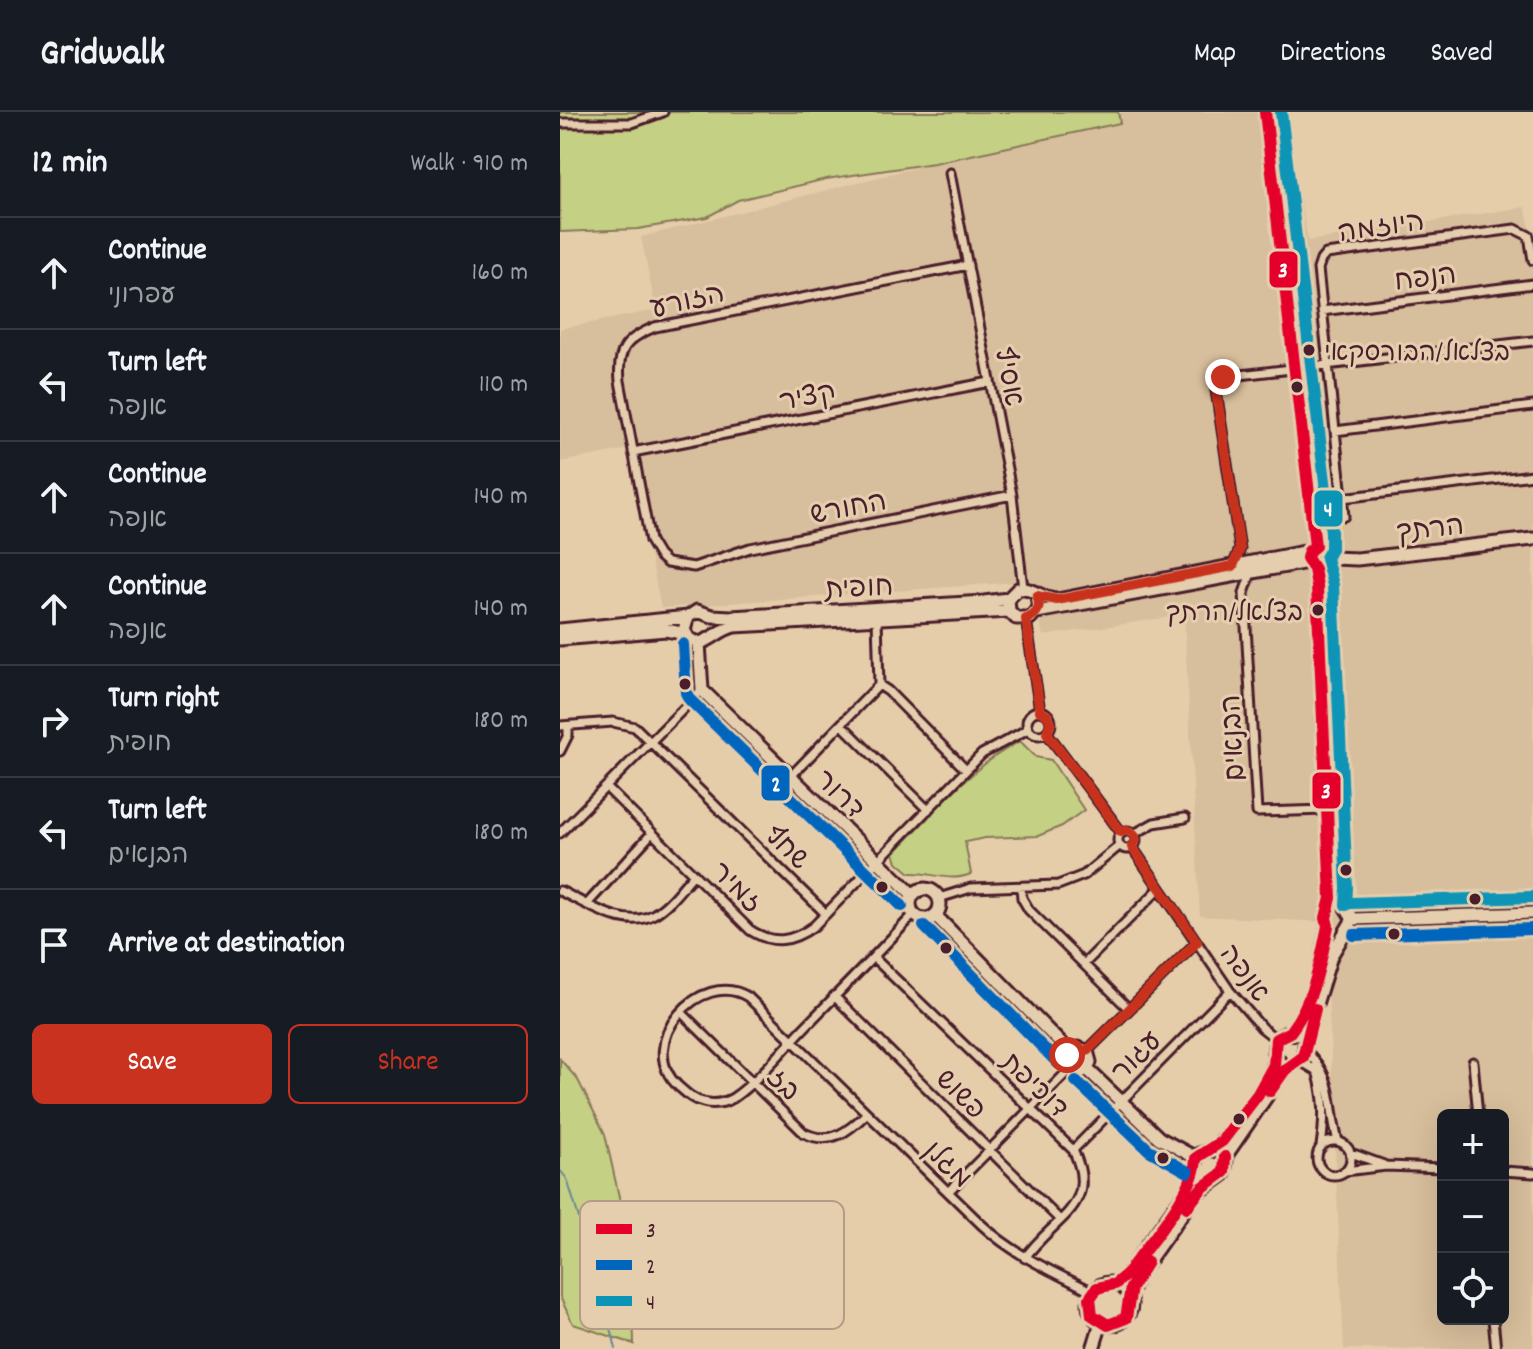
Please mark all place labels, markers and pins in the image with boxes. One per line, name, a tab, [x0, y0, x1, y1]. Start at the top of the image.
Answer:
place label: בצלאל/הבורסקאי	[1324, 336, 1510, 373]
marker: בצלאל/הבורסקאי	[1301, 342, 1317, 358]
unlabelled marker	[1289, 379, 1305, 395]
place label: בצלאל/הרתך	[1166, 596, 1303, 633]
marker: בצלאל/הרתך	[1310, 602, 1326, 618]
unlabelled marker	[677, 676, 693, 692]
unlabelled marker	[1338, 862, 1354, 878]
unlabelled marker	[874, 879, 890, 895]
unlabelled marker	[1467, 891, 1483, 907]
unlabelled marker	[1386, 926, 1402, 942]
unlabelled marker	[938, 940, 954, 956]
unlabelled marker	[1231, 1111, 1247, 1127]
unlabelled marker	[1155, 1150, 1171, 1166]

